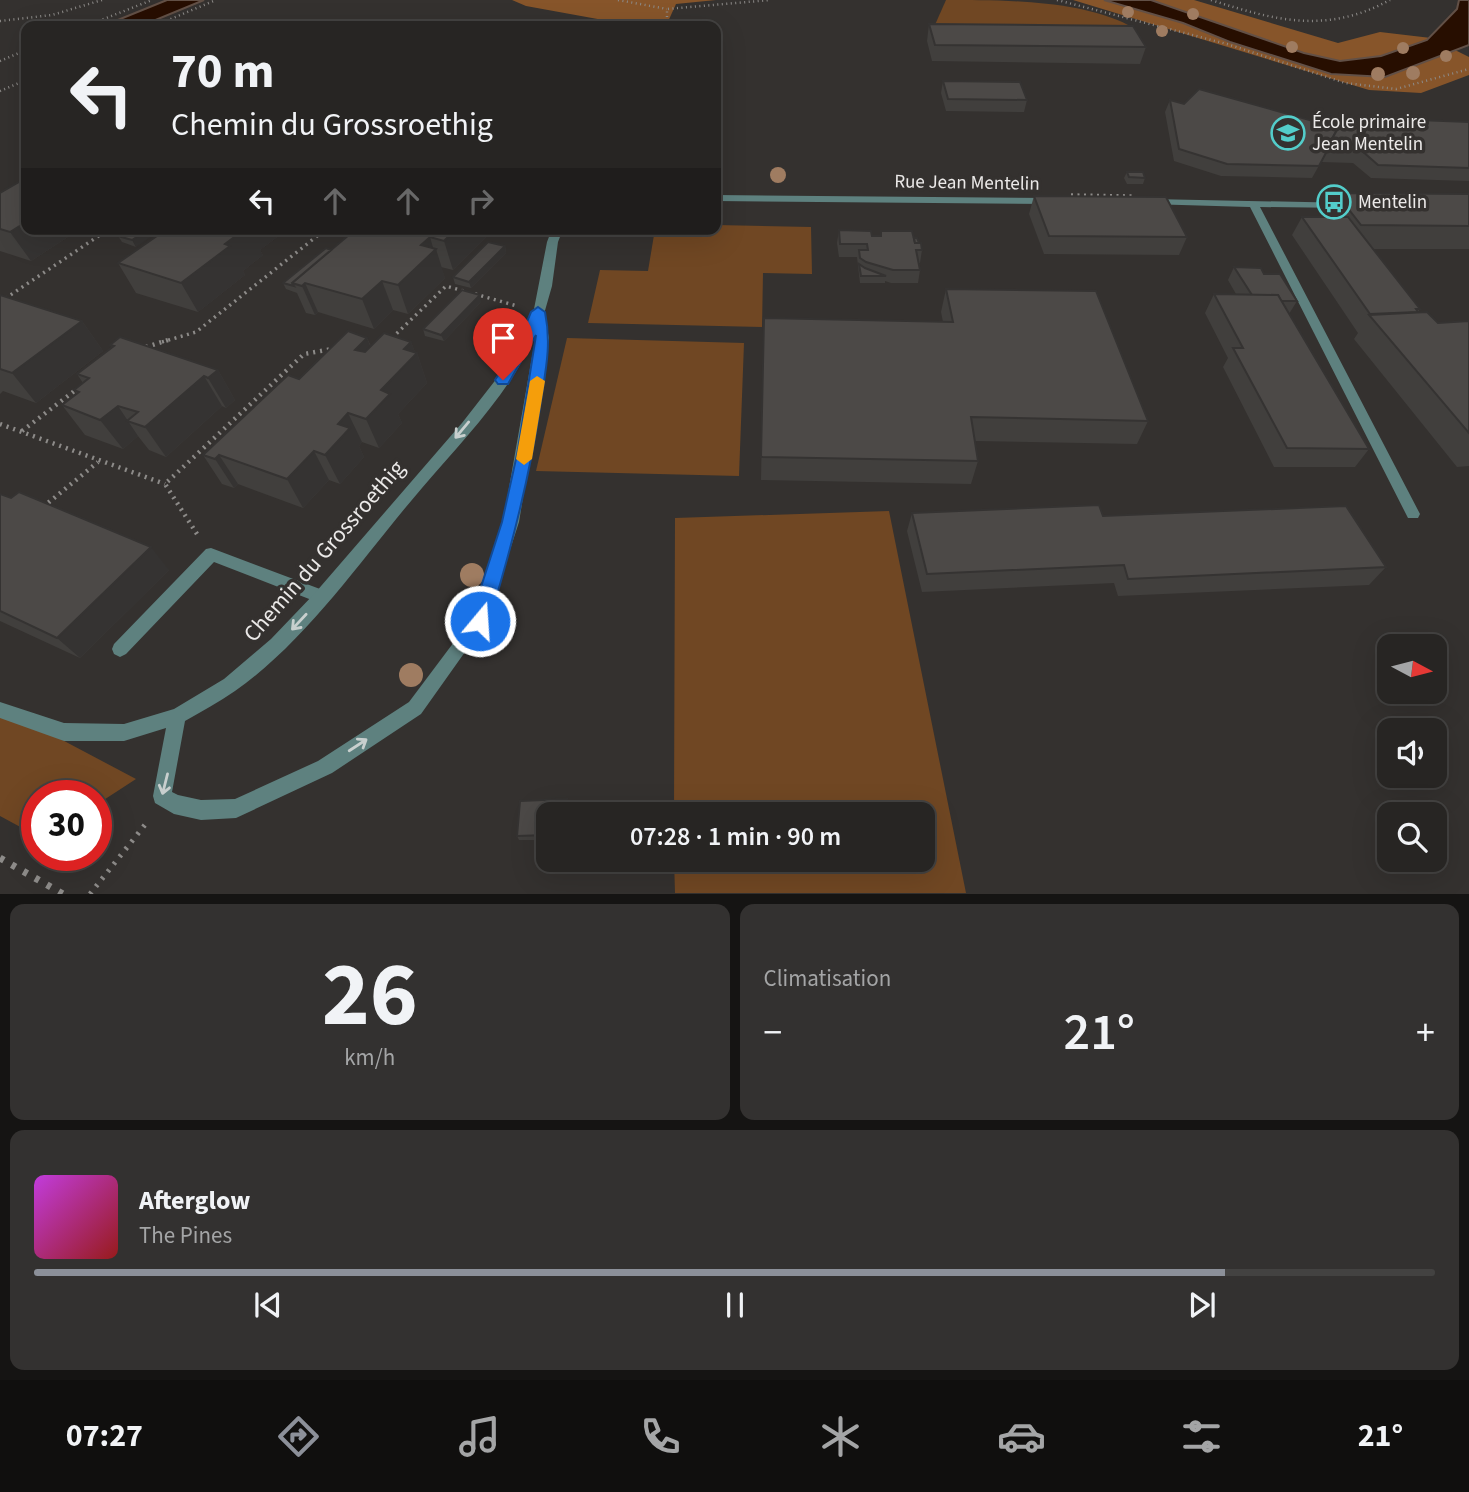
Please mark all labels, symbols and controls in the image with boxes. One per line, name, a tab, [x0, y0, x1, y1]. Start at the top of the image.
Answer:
text: 70 m	[171, 37, 275, 107]
icon: left	[56, 49, 147, 140]
text: Chemin du Grossroethig	[171, 102, 493, 148]
place label: École primaire Jean Mentelin	[1312, 109, 1426, 158]
school or university icon: École primaire Jean Mentelin	[1269, 114, 1307, 152]
street label: Rue Jean Mentelin	[894, 168, 1040, 198]
icon: left	[243, 182, 281, 220]
icon: ahead	[316, 182, 354, 220]
icon: ahead	[389, 182, 427, 220]
icon: right	[462, 182, 500, 220]
bus stop icon: Mentelin	[1315, 183, 1353, 221]
place label: Mentelin	[1358, 189, 1427, 216]
pin	[473, 308, 533, 380]
icon: arrive	[484, 319, 522, 357]
one-way arrow	[454, 420, 469, 438]
street label: Chemin du Grossroethig	[236, 453, 413, 649]
position arrow	[443, 584, 517, 658]
one-way arrow	[290, 613, 307, 630]
north arrow	[1377, 634, 1447, 704]
map controls	[1377, 634, 1447, 872]
button: sound	[1377, 718, 1447, 788]
one-way arrow	[348, 738, 367, 752]
one-way arrow	[158, 772, 171, 795]
speed limit sign: 30	[21, 780, 112, 871]
button: search	[1377, 802, 1447, 872]
text: 07:28 · 1 min · 90 m	[630, 818, 841, 855]
text: 26	[322, 931, 418, 1060]
text: Climatisation	[764, 962, 891, 995]
text: 21°	[1064, 996, 1135, 1070]
text: −	[764, 1006, 782, 1060]
text: +	[1416, 1006, 1435, 1060]
text: km/h	[344, 1041, 395, 1074]
text: Afterglow	[139, 1182, 250, 1219]
text: The Pines	[139, 1219, 232, 1252]
icon: previous	[249, 1286, 287, 1324]
icon: pause	[716, 1286, 754, 1324]
icon: next	[1183, 1286, 1221, 1324]
icon: directions	[274, 1412, 323, 1461]
icon: music	[455, 1412, 504, 1461]
icon: phone	[636, 1412, 685, 1461]
icon: climate	[816, 1412, 865, 1461]
icon: car	[997, 1412, 1046, 1461]
icon: filters	[1177, 1412, 1226, 1461]
text: 07:27	[66, 1413, 143, 1459]
text: 21°	[1358, 1413, 1403, 1459]

